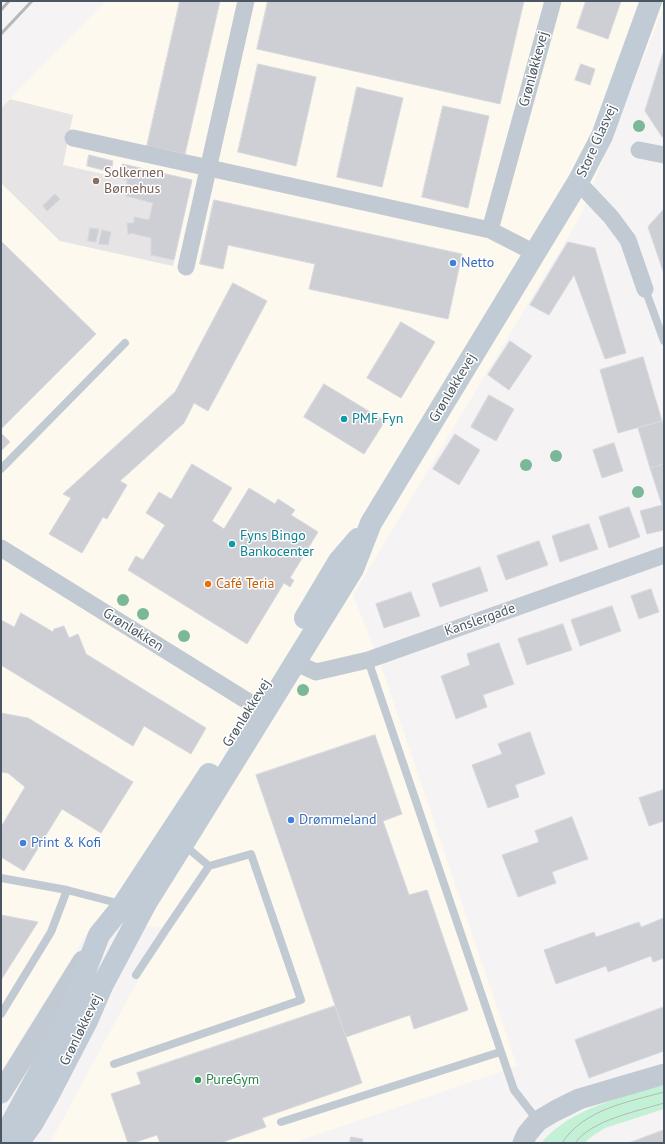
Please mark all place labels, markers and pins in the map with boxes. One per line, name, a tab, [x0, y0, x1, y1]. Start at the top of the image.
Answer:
place label: Solkernen Børnehus	[104, 165, 164, 198]
marker: Solkernen Børnehus	[91, 176, 101, 186]
place label: Netto	[461, 255, 494, 271]
marker: Netto	[448, 258, 458, 268]
place label: PMF Fyn	[352, 411, 403, 427]
marker: PMF Fyn	[339, 414, 349, 424]
place label: Fyns Bingo Bankocenter	[240, 528, 314, 560]
marker: Fyns Bingo Bankocenter	[227, 539, 237, 549]
place label: Café Teria	[216, 576, 274, 592]
marker: Café Teria	[203, 579, 213, 589]
place label: Drømmeland	[299, 812, 376, 828]
marker: Drømmeland	[286, 815, 296, 825]
place label: Print & Kofi	[31, 835, 101, 851]
marker: Print & Kofi	[18, 838, 28, 848]
place label: PureGym	[206, 1072, 259, 1088]
marker: PureGym	[193, 1075, 203, 1085]

